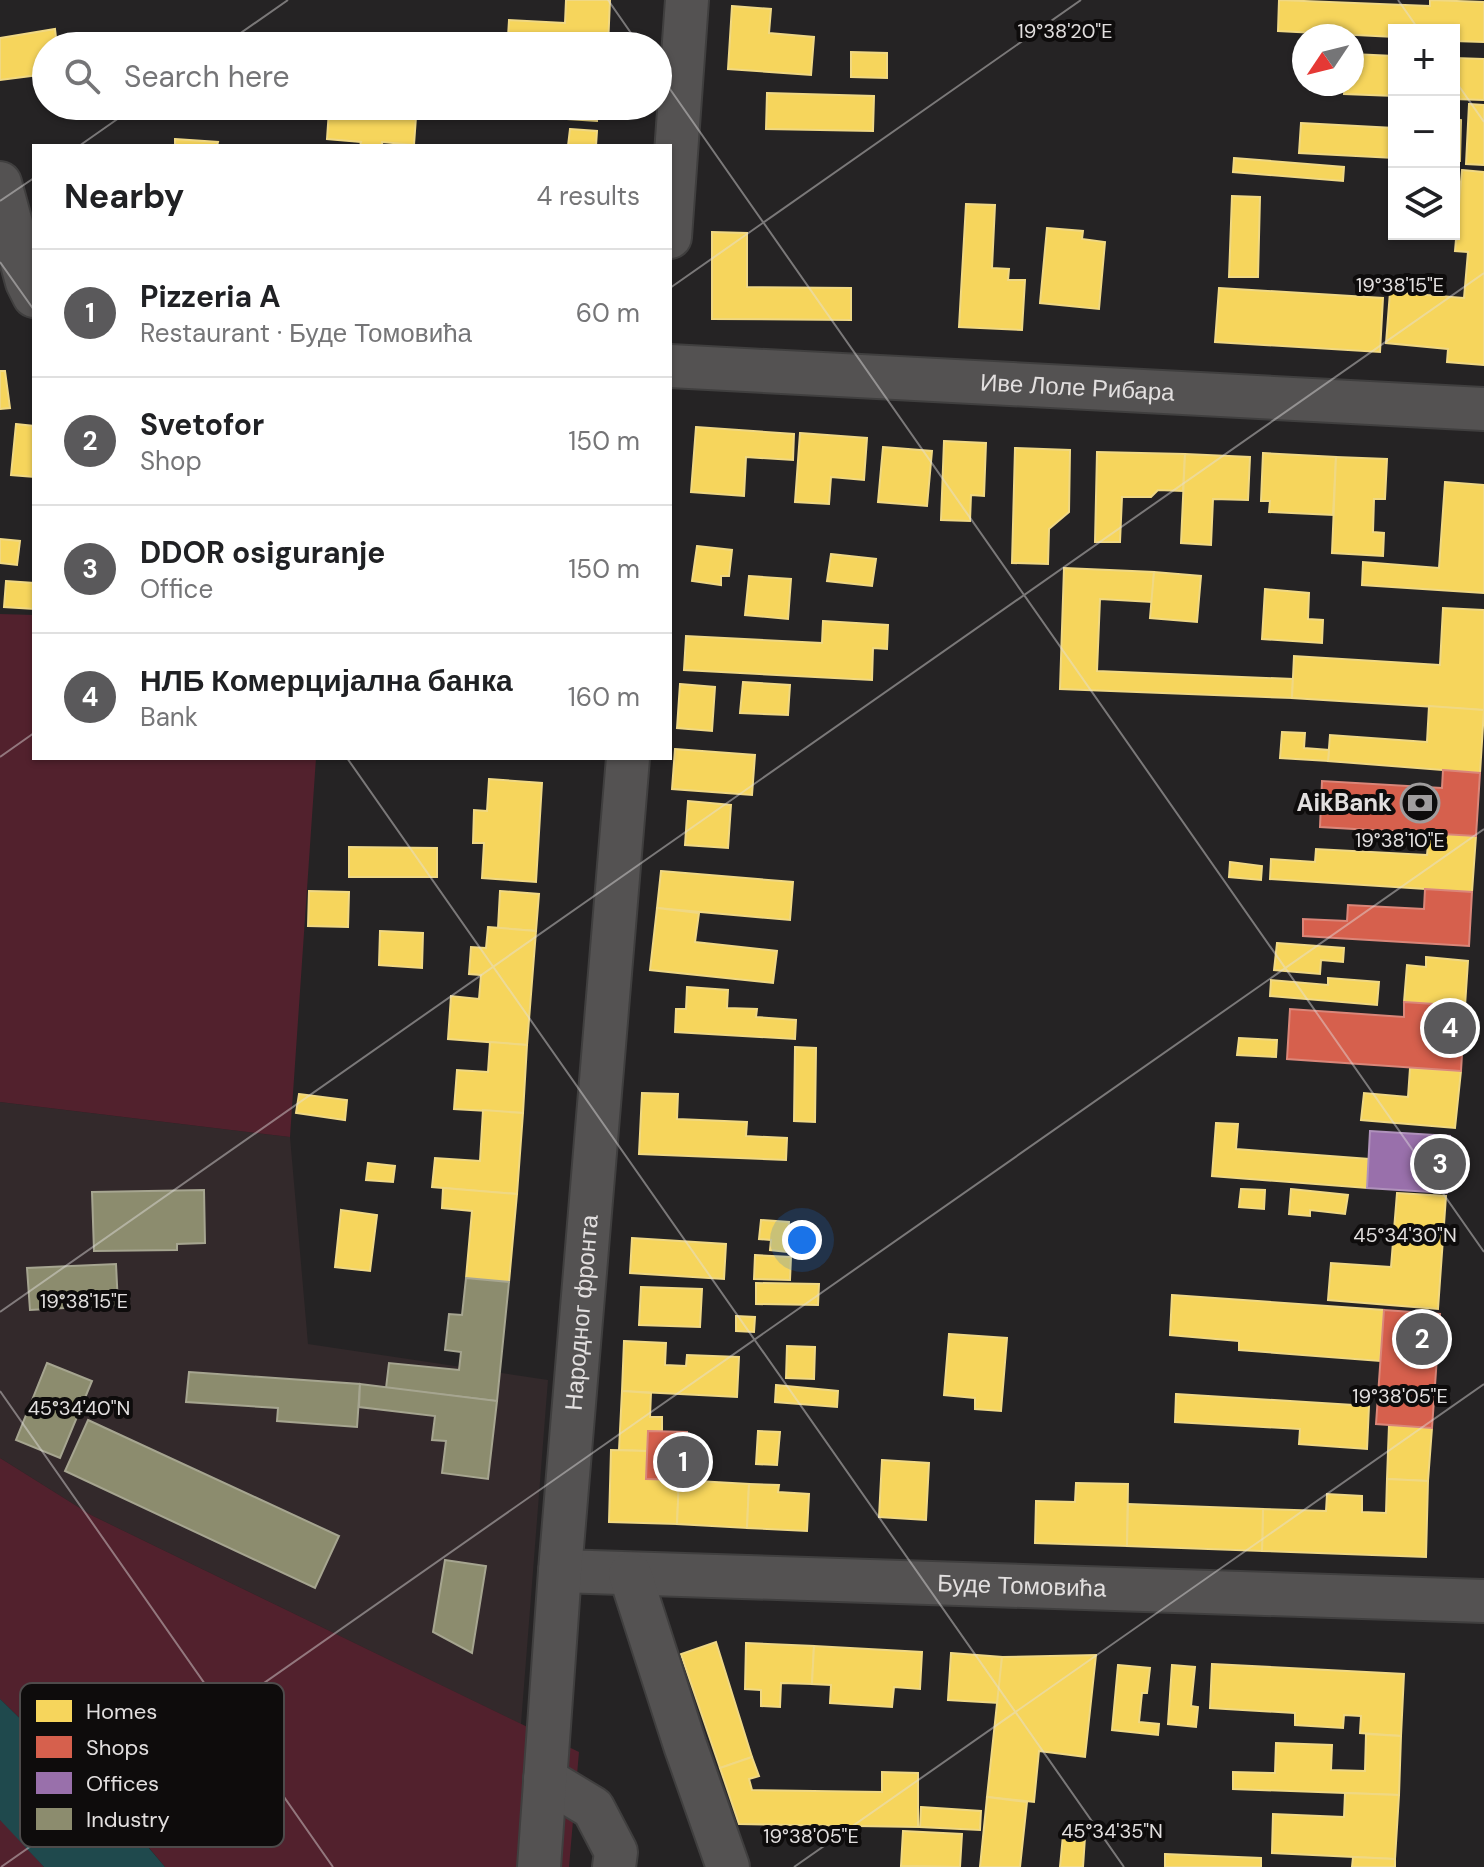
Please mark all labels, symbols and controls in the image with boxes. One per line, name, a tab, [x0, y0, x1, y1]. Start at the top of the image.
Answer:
text: 19°38'20"E	[1018, 18, 1112, 44]
north arrow	[1292, 24, 1364, 96]
map controls	[1388, 24, 1460, 240]
button: +	[1388, 24, 1460, 96]
search box	[32, 32, 672, 120]
icon: search	[60, 54, 104, 98]
text: Search here	[124, 57, 290, 96]
button: −	[1388, 96, 1460, 168]
button: layers	[1388, 168, 1460, 240]
text: Nearby	[64, 174, 184, 219]
text: 4 results	[536, 179, 640, 213]
text: 19°38'15"E	[1356, 272, 1444, 298]
text: Pizzeria A	[140, 277, 281, 316]
text: 1	[85, 296, 95, 330]
text: 60 m	[576, 296, 640, 330]
text: Restaurant · Буде Томовића	[140, 316, 472, 350]
street label: Иве Лоле Рибара	[980, 366, 1176, 408]
text: Svetofor	[140, 405, 264, 444]
text: 2	[82, 424, 98, 458]
text: 150 m	[568, 424, 640, 458]
text: Shop	[140, 444, 202, 478]
text: DDOR osiguranje	[140, 533, 385, 572]
text: 3	[82, 552, 98, 586]
text: 150 m	[568, 552, 640, 586]
text: Office	[140, 572, 213, 606]
text: НЛБ Комерцијална банка	[140, 661, 513, 700]
text: 4	[82, 680, 98, 714]
text: 160 m	[568, 680, 640, 714]
text: Bank	[140, 700, 198, 734]
bank icon: AikBank	[1399, 782, 1441, 824]
place label: AikBank	[1296, 787, 1392, 818]
text: 19°38'10"E	[1355, 827, 1445, 853]
pin: 4	[1424, 998, 1476, 1058]
pin: 3	[1414, 1134, 1466, 1194]
street label: Народног фронта	[557, 1213, 605, 1412]
your location	[782, 1220, 822, 1260]
text: 45°34'30"N	[1353, 1222, 1457, 1248]
text: 19°38'15"E	[40, 1288, 128, 1314]
pin: 2	[1396, 1309, 1448, 1369]
text: 19°38'05"E	[1352, 1383, 1448, 1409]
text: 45°34'40"N	[28, 1395, 130, 1421]
pin: 1	[657, 1432, 709, 1492]
street label: Буде Томовића	[937, 1567, 1107, 1604]
legend	[20, 1683, 284, 1847]
text: Homes	[86, 1697, 157, 1726]
text: Shops	[86, 1733, 149, 1762]
text: Offices	[86, 1769, 159, 1798]
text: Industry	[86, 1805, 170, 1834]
text: 45°34'35"N	[1061, 1818, 1163, 1844]
text: 19°38'05"E	[763, 1823, 859, 1849]

